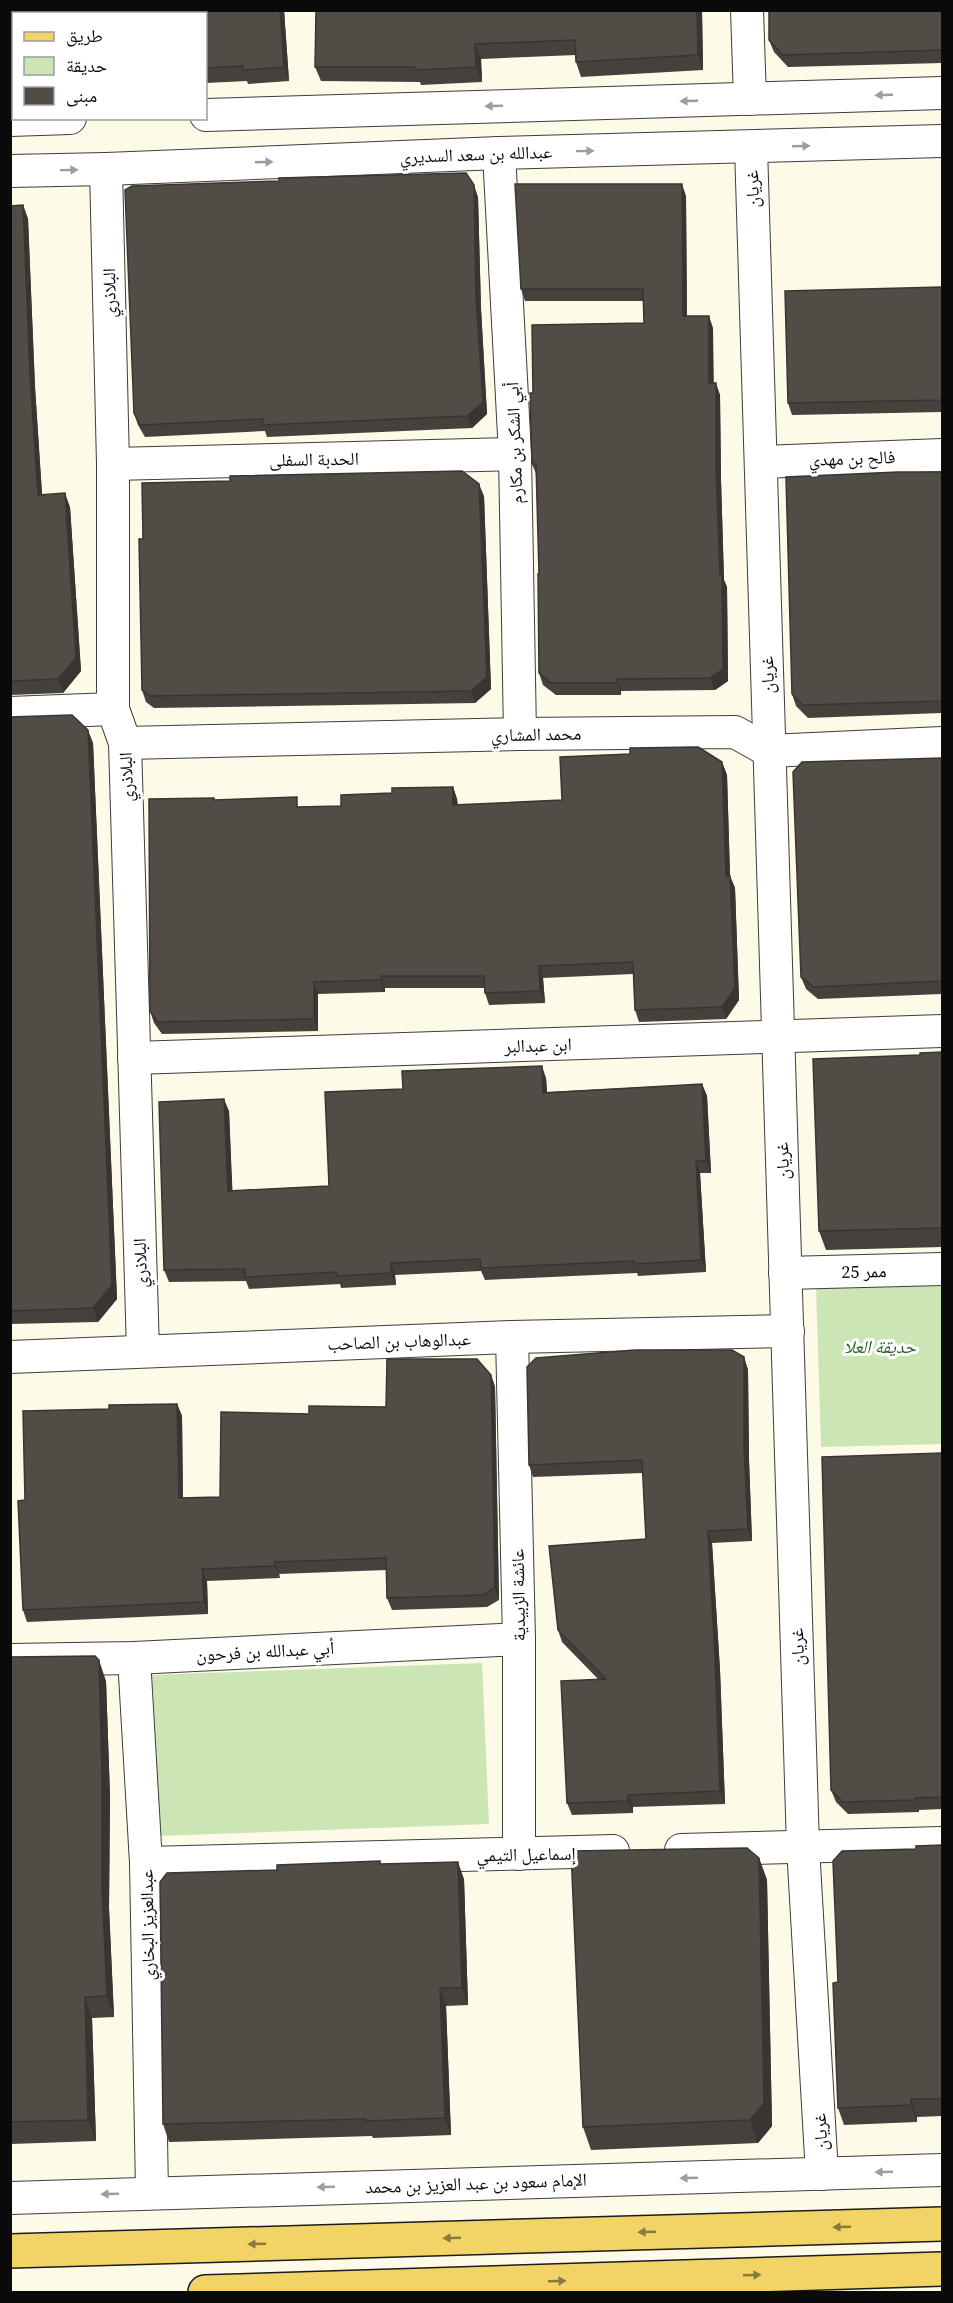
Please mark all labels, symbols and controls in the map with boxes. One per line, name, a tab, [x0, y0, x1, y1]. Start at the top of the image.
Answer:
legend	[12, 12, 207, 120]
text: طريق	[66, 23, 103, 48]
text: حديقة	[66, 53, 107, 78]
text: مبنى	[66, 83, 97, 108]
one-way arrow	[875, 90, 894, 100]
one-way arrow	[680, 96, 699, 105]
one-way arrow	[485, 102, 504, 111]
street label: عبدالله بن سعد السديري	[399, 139, 553, 172]
one-way arrow	[791, 141, 810, 150]
one-way arrow	[575, 146, 594, 155]
one-way arrow	[254, 158, 273, 167]
one-way arrow	[59, 165, 78, 175]
street label: غريان	[739, 170, 765, 208]
street label: البلاذري	[96, 268, 125, 318]
street label: أبي الشكر بن مكارم	[499, 382, 531, 504]
street label: فالح بن مهدي	[808, 444, 896, 475]
street label: الحدبة السفلى	[269, 446, 359, 472]
street label: غريان	[754, 656, 780, 694]
street label: محمد المشاري	[491, 721, 581, 750]
street label: البلاذري	[113, 752, 142, 802]
street label: ابن عبدالبر	[503, 1031, 572, 1059]
street label: غريان	[769, 1142, 795, 1180]
street label: البلاذري	[127, 1238, 156, 1288]
street label: ممر 25	[841, 1258, 887, 1284]
street label: عبدالوهاب بن الصاحب	[327, 1326, 471, 1356]
park label: حديقة العلا	[844, 1334, 917, 1359]
street label: عائشة الزبيدية	[505, 1549, 531, 1641]
street label: غريان	[784, 1628, 810, 1666]
street label: أبي عبدالله بن فرحون	[195, 1635, 335, 1670]
street label: إسماعيل التيمي	[476, 1841, 576, 1870]
street label: عبدالعزيز البخاري	[134, 1869, 163, 1981]
street label: غريان	[807, 2113, 833, 2151]
street label: الإمام سعود بن عبد العزيز بن محمد	[365, 2167, 587, 2199]
one-way arrow	[875, 2168, 894, 2177]
one-way arrow	[680, 2173, 699, 2182]
one-way arrow	[317, 2183, 336, 2192]
one-way arrow	[101, 2189, 120, 2198]
one-way arrow	[833, 2222, 852, 2231]
one-way arrow	[638, 2228, 657, 2237]
one-way arrow	[443, 2233, 462, 2243]
one-way arrow	[248, 2239, 267, 2248]
one-way arrow	[743, 2270, 762, 2280]
one-way arrow	[548, 2277, 567, 2286]

